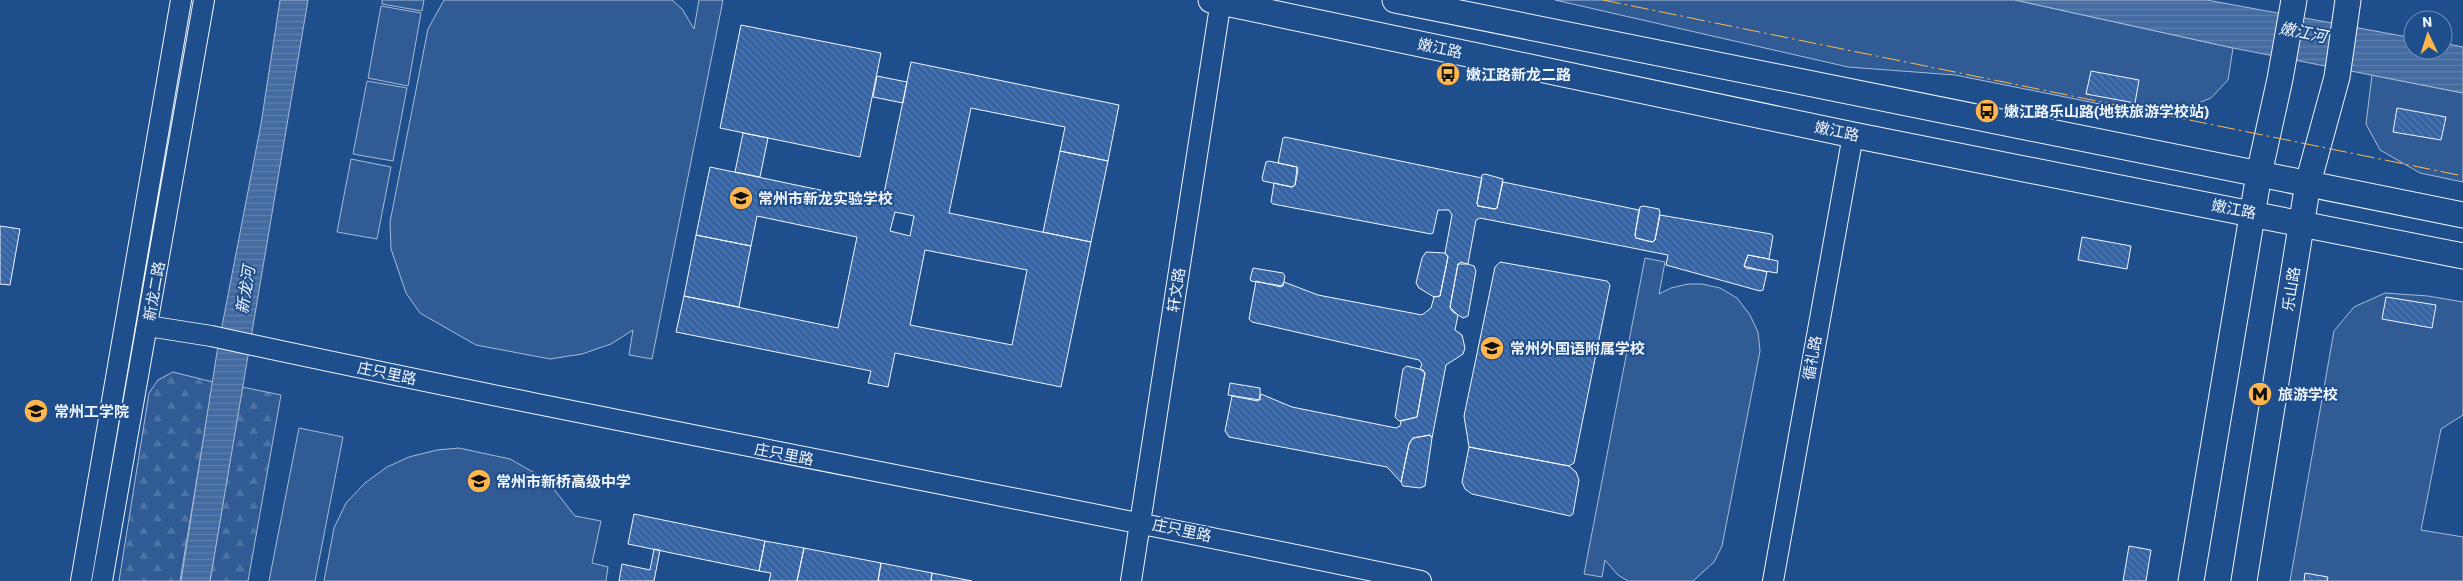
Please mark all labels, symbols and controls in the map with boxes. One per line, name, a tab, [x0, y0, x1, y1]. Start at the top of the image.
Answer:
north arrow	[2403, 10, 2453, 60]
text: N	[2421, 13, 2433, 31]
water label: 嫩江河	[2278, 18, 2331, 47]
street label: 嫩江路	[1416, 34, 1464, 62]
bus stop icon: 嫩江路新龙二路	[1435, 61, 1461, 87]
place label: 嫩江路新龙二路	[1466, 65, 1571, 84]
bus stop icon: 嫩江路乐山路(地铁旅游学校站)	[1974, 98, 2000, 124]
place label: 嫩江路乐山路(地铁旅游学校站)	[2004, 102, 2209, 121]
street label: 嫩江路	[1813, 117, 1861, 145]
school or university icon: 常州市新龙实验学校	[728, 185, 754, 211]
place label: 常州市新龙实验学校	[758, 189, 893, 208]
street label: 嫩江路	[2210, 195, 2258, 223]
street label: 新龙二路	[139, 260, 169, 322]
water label: 新龙河	[231, 262, 259, 315]
street label: 乐山路	[2278, 265, 2304, 313]
street label: 轩文路	[1163, 266, 1189, 314]
street label: 循礼路	[1799, 334, 1825, 382]
school or university icon: 常州外国语附属学校	[1479, 335, 1505, 361]
place label: 常州外国语附属学校	[1510, 339, 1645, 358]
street label: 庄只里路	[356, 357, 418, 389]
metro station icon: 旅游学校	[2247, 381, 2273, 407]
place label: 旅游学校	[2278, 385, 2338, 404]
school or university icon: 常州工学院	[23, 398, 49, 424]
place label: 常州工学院	[54, 402, 129, 421]
street label: 庄只里路	[753, 439, 815, 469]
school or university icon: 常州市新桥高级中学	[466, 468, 492, 494]
place label: 常州市新桥高级中学	[496, 472, 631, 491]
street label: 庄只里路	[1151, 514, 1213, 546]

